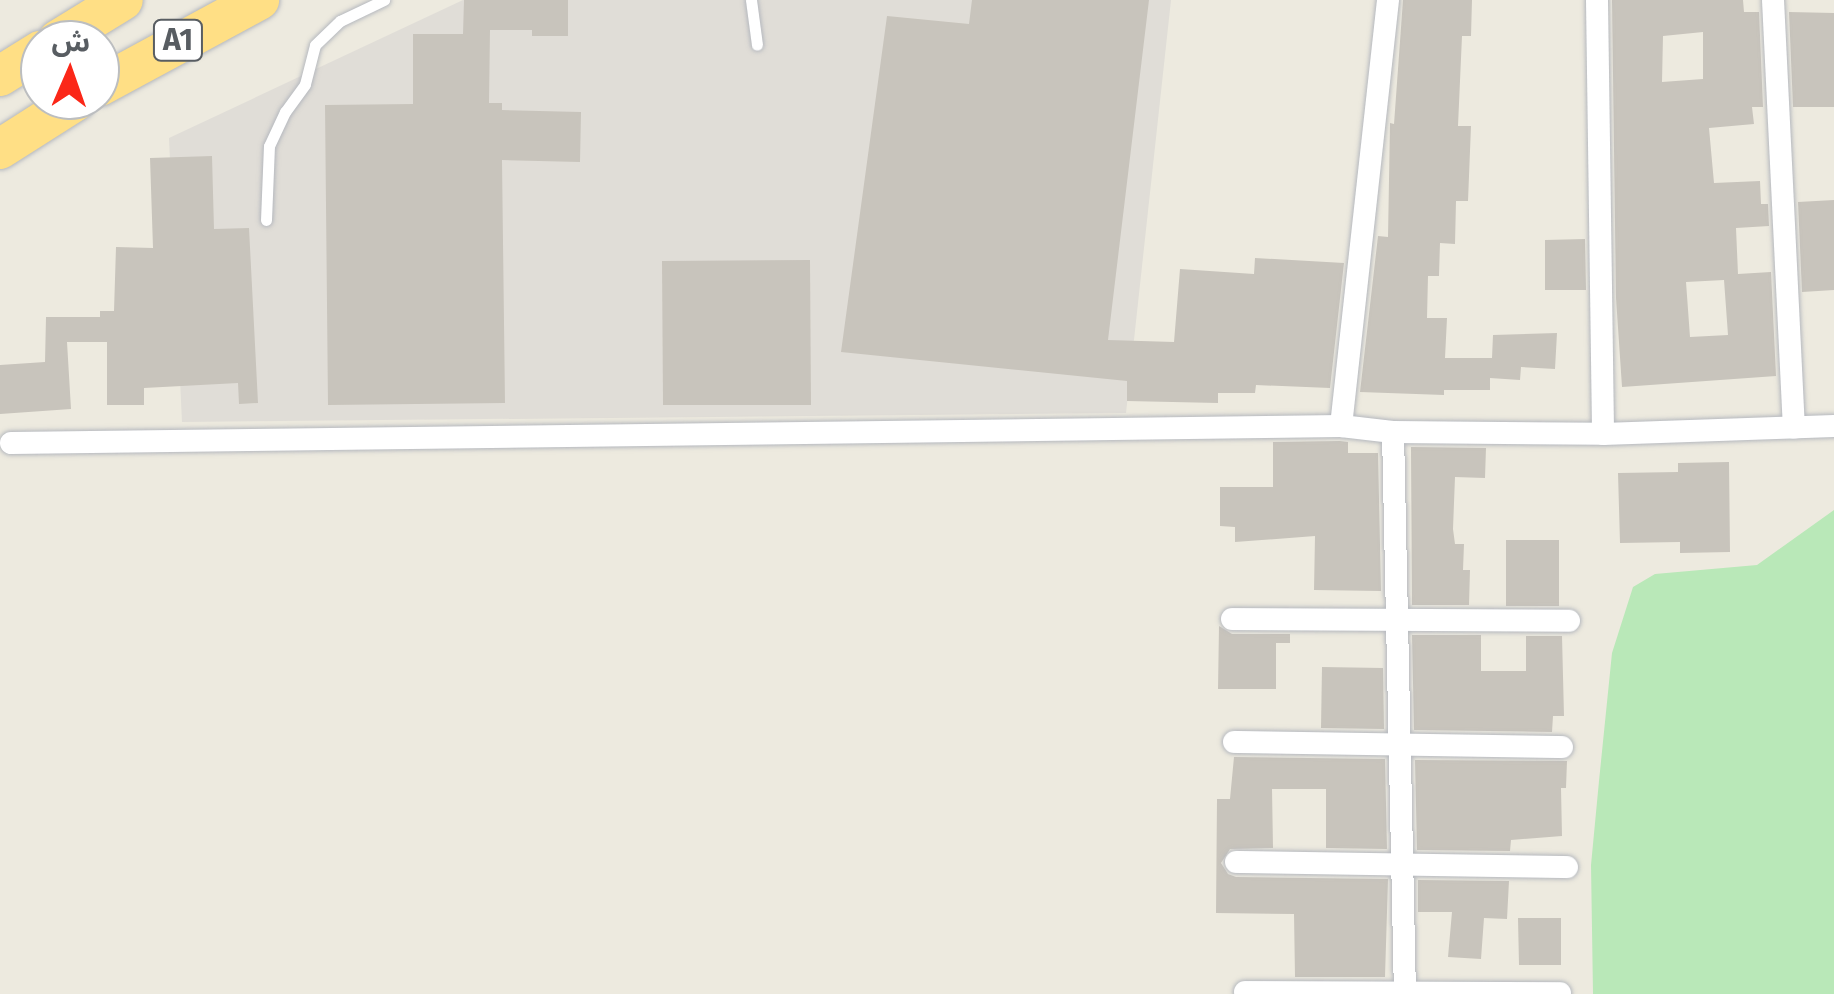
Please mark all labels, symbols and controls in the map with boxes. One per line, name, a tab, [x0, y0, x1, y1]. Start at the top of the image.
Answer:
road number: A1	[150, 15, 206, 65]
north arrow	[20, 20, 120, 120]
text: ش	[51, 24, 91, 59]

